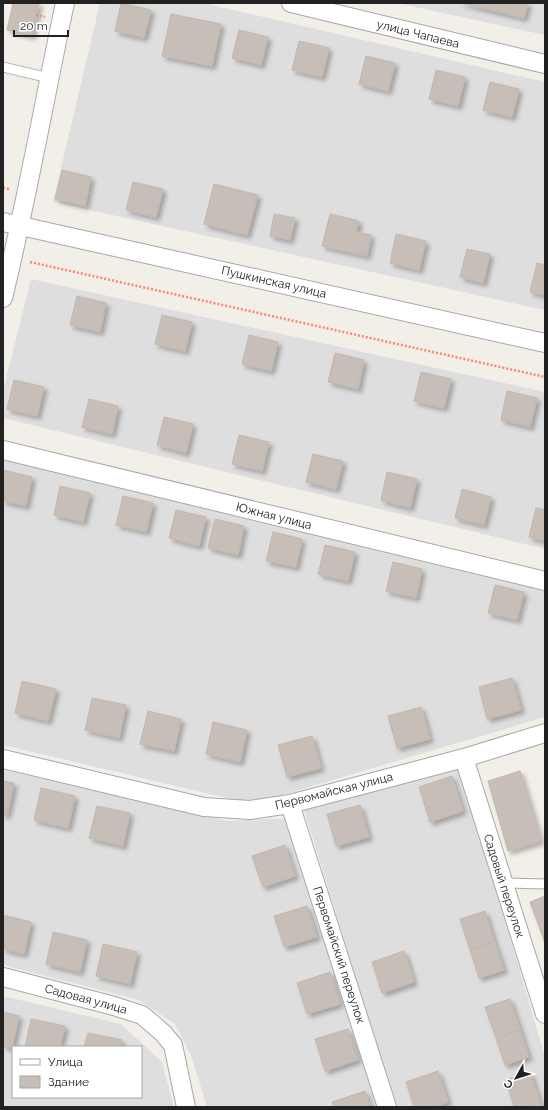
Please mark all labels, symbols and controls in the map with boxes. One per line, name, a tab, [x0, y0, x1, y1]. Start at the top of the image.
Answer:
scale bar	[14, 12, 68, 38]
street label: улица Чапаева	[375, 17, 461, 51]
text: 20 m	[20, 19, 48, 33]
street label: Пушкинская улица	[220, 263, 328, 301]
street label: Южная улица	[235, 500, 313, 532]
street label: Первомайская улица	[274, 770, 394, 812]
street label: Садовый переулок	[481, 832, 527, 940]
street label: Первомайский переулок	[310, 885, 368, 1025]
street label: Садовая улица	[43, 981, 129, 1017]
legend	[12, 1046, 142, 1098]
text: Улица	[48, 1055, 83, 1069]
north arrow	[496, 1058, 536, 1098]
text: Здание	[48, 1075, 89, 1089]
text: С	[501, 1077, 516, 1091]

